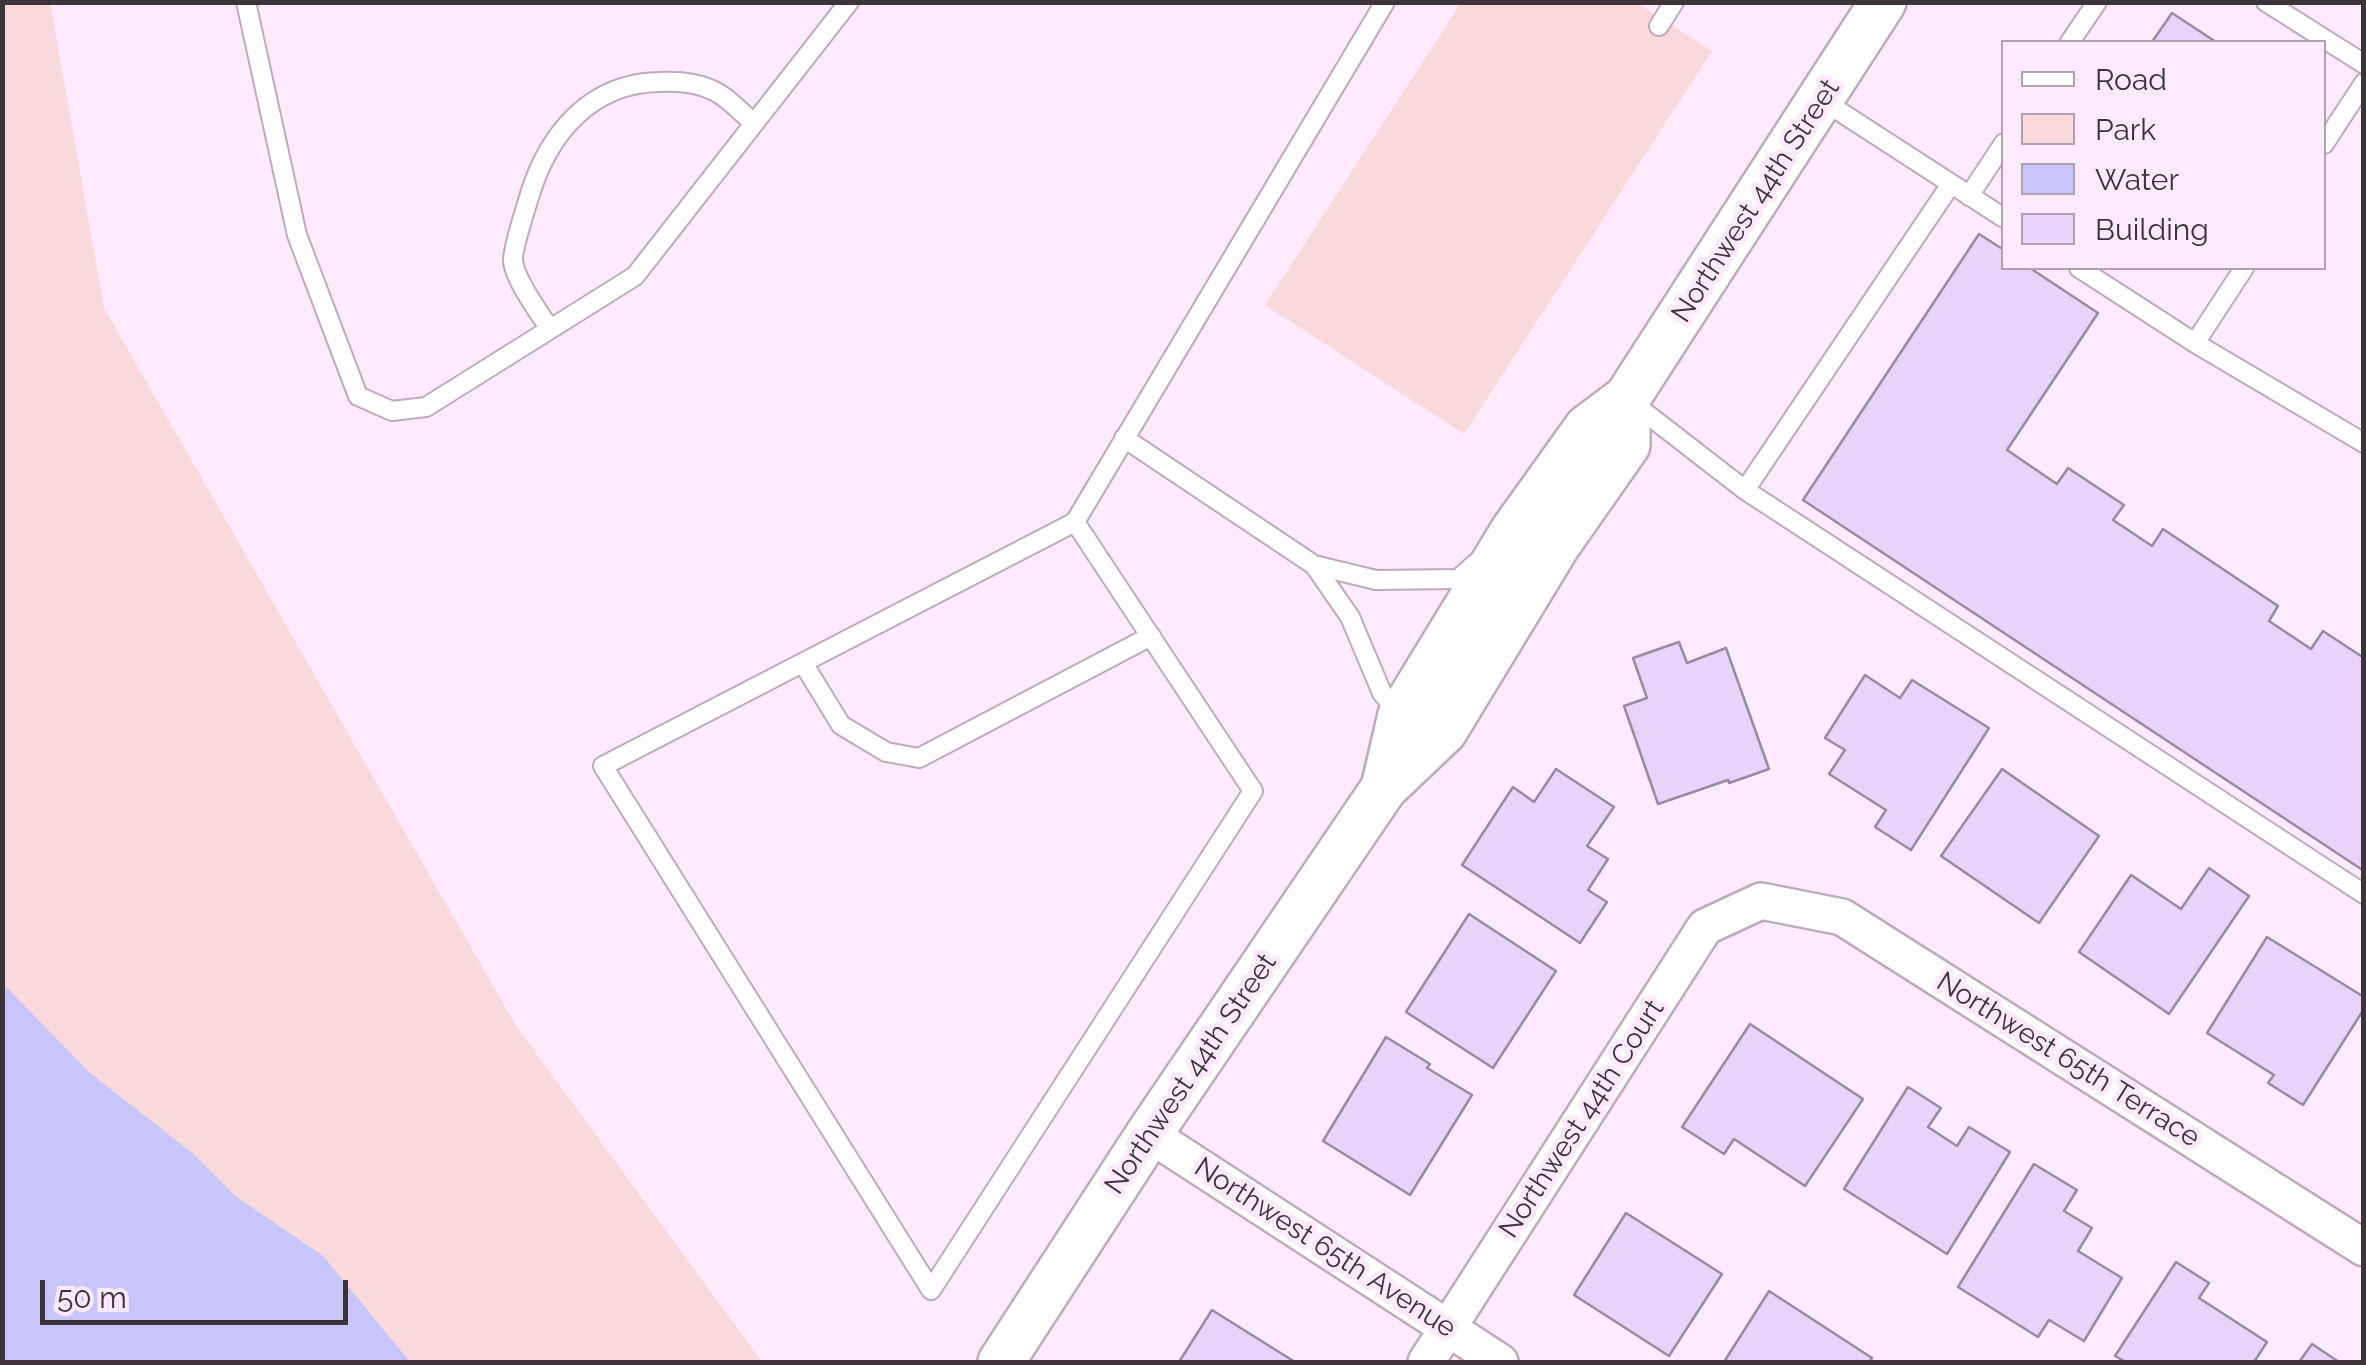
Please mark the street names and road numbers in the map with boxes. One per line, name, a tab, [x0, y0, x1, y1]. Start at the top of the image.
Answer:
street label: Northwest 44th Street	[1665, 73, 1847, 329]
street label: Northwest 44th Street	[1098, 947, 1284, 1201]
street label: Northwest 65th Terrace	[1930, 965, 2206, 1155]
street label: Northwest 44th Court	[1492, 994, 1672, 1244]
street label: Northwest 65th Avenue	[1188, 1151, 1462, 1345]

